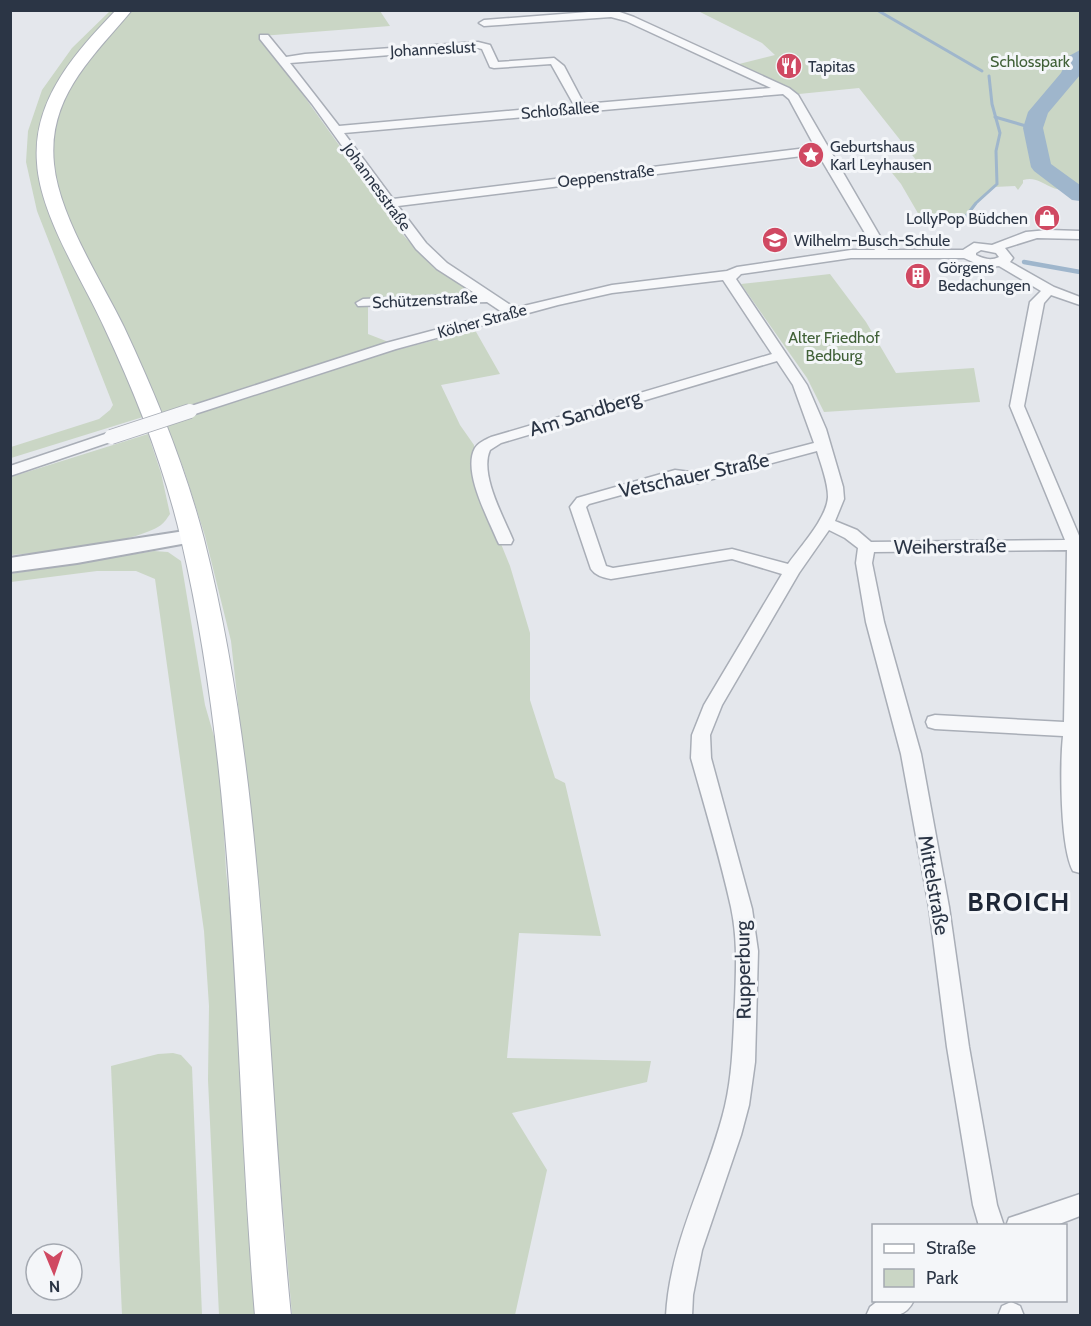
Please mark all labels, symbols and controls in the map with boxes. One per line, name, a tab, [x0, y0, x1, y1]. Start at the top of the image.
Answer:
street label: Johanneslust	[389, 37, 477, 61]
restaurant icon: Tapitas	[774, 51, 804, 81]
park label: Schlosspark	[990, 52, 1071, 71]
place label: Tapitas	[808, 57, 856, 76]
street label: Schloßallee	[520, 97, 600, 123]
place label: Geburtshaus Karl Leyhausen	[830, 137, 932, 174]
street label: Johannesstraße	[338, 139, 415, 235]
place icon: Geburtshaus Karl Leyhausen	[796, 140, 826, 170]
street label: Oeppenstraße	[557, 161, 655, 191]
shop icon: LollyPop Büdchen	[1032, 203, 1062, 233]
place label: LollyPop Büdchen	[906, 209, 1028, 228]
school or university icon: Wilhelm-Busch-Schule	[760, 225, 790, 255]
place label: Wilhelm-Busch-Schule	[794, 231, 950, 250]
place label: Görgens Bedachungen	[938, 258, 1031, 295]
building icon: Görgens Bedachungen	[903, 261, 933, 291]
street label: Schützenstraße	[372, 288, 478, 312]
street label: Kölner Straße	[435, 300, 529, 342]
park label: Alter Friedhof Bedburg	[788, 328, 880, 365]
street label: Am Sandberg	[526, 384, 645, 441]
street label: Vetschauer Straße	[617, 447, 771, 503]
street label: Weiherstraße	[894, 533, 1006, 559]
street label: Mittelstraße	[913, 833, 955, 937]
district label: BROICH	[967, 886, 1071, 918]
street label: Rupperburg	[730, 919, 756, 1020]
legend	[872, 1224, 1067, 1302]
text: Straße	[926, 1237, 976, 1259]
north arrow	[24, 1242, 84, 1302]
text: Park	[926, 1267, 959, 1289]
text: N	[49, 1277, 60, 1296]

